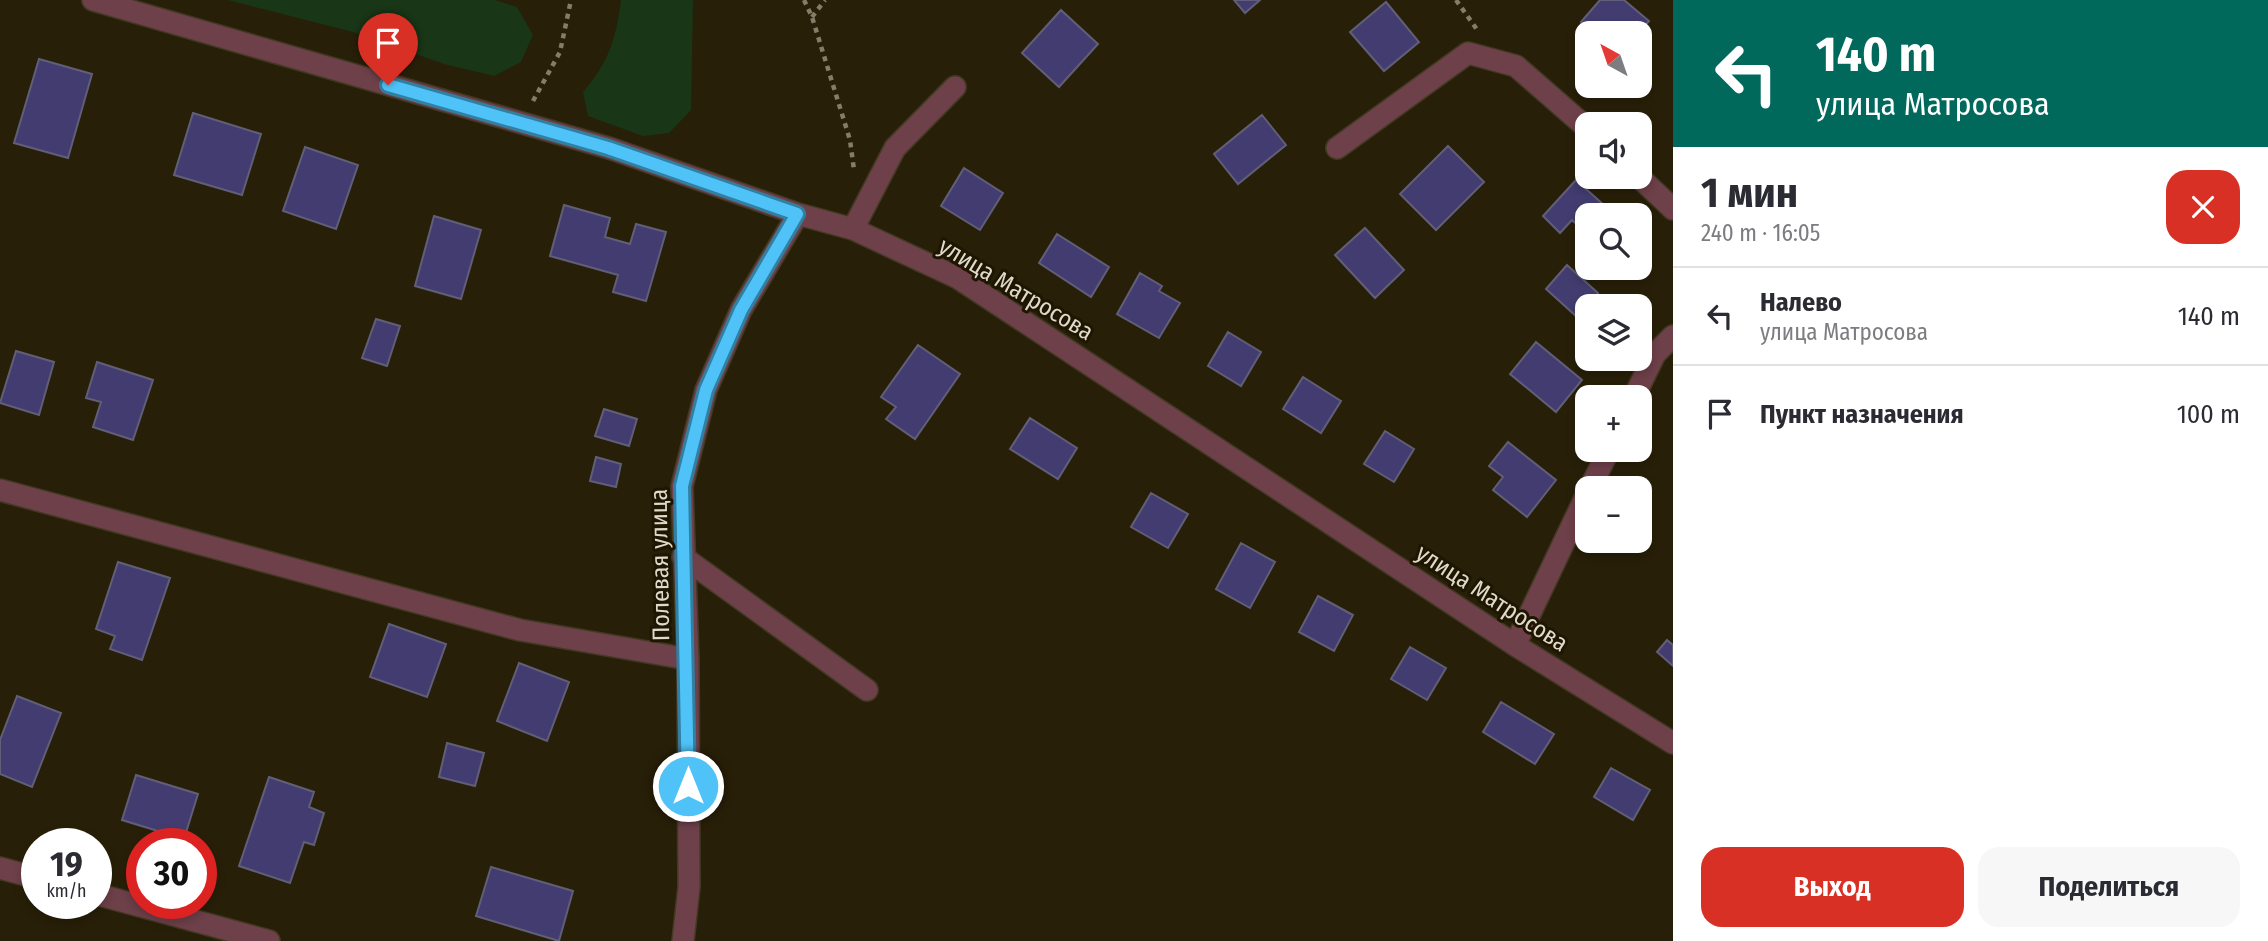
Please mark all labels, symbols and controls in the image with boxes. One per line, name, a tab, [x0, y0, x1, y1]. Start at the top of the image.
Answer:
pin	[358, 13, 418, 85]
north arrow	[1575, 21, 1652, 98]
map controls	[1575, 21, 1652, 553]
icon: arrive	[369, 24, 407, 62]
text: 140 m	[1816, 25, 1936, 84]
icon: left	[1701, 28, 1792, 119]
text: улица Матросова	[1816, 85, 2050, 123]
button: sound	[1575, 112, 1652, 189]
text: 1 мин	[1701, 168, 1798, 218]
button: close	[2166, 170, 2240, 244]
button: search	[1575, 203, 1652, 280]
text: 240 m · 16:05	[1701, 219, 1820, 247]
street label: улица Матросова	[934, 232, 1098, 346]
text: Налево	[1760, 287, 1842, 318]
button: layers	[1575, 294, 1652, 371]
icon: left	[1701, 297, 1739, 335]
text: 140 m	[2178, 301, 2240, 332]
text: улица Матросова	[1760, 318, 1928, 346]
button: +	[1575, 385, 1652, 462]
icon: arrive	[1701, 395, 1739, 433]
text: Пункт назначения	[1760, 399, 1964, 430]
text: 100 m	[2177, 399, 2240, 430]
button: −	[1575, 476, 1652, 553]
street label: Полевая улица	[645, 489, 675, 641]
street label: улица Матросова	[1411, 539, 1573, 657]
position arrow	[651, 749, 725, 823]
speed limit sign: 30	[126, 828, 217, 919]
text: 19	[50, 843, 83, 885]
button: Выход	[1701, 847, 1964, 927]
button: Поделиться	[1978, 847, 2240, 927]
text: km/h	[46, 880, 87, 902]

